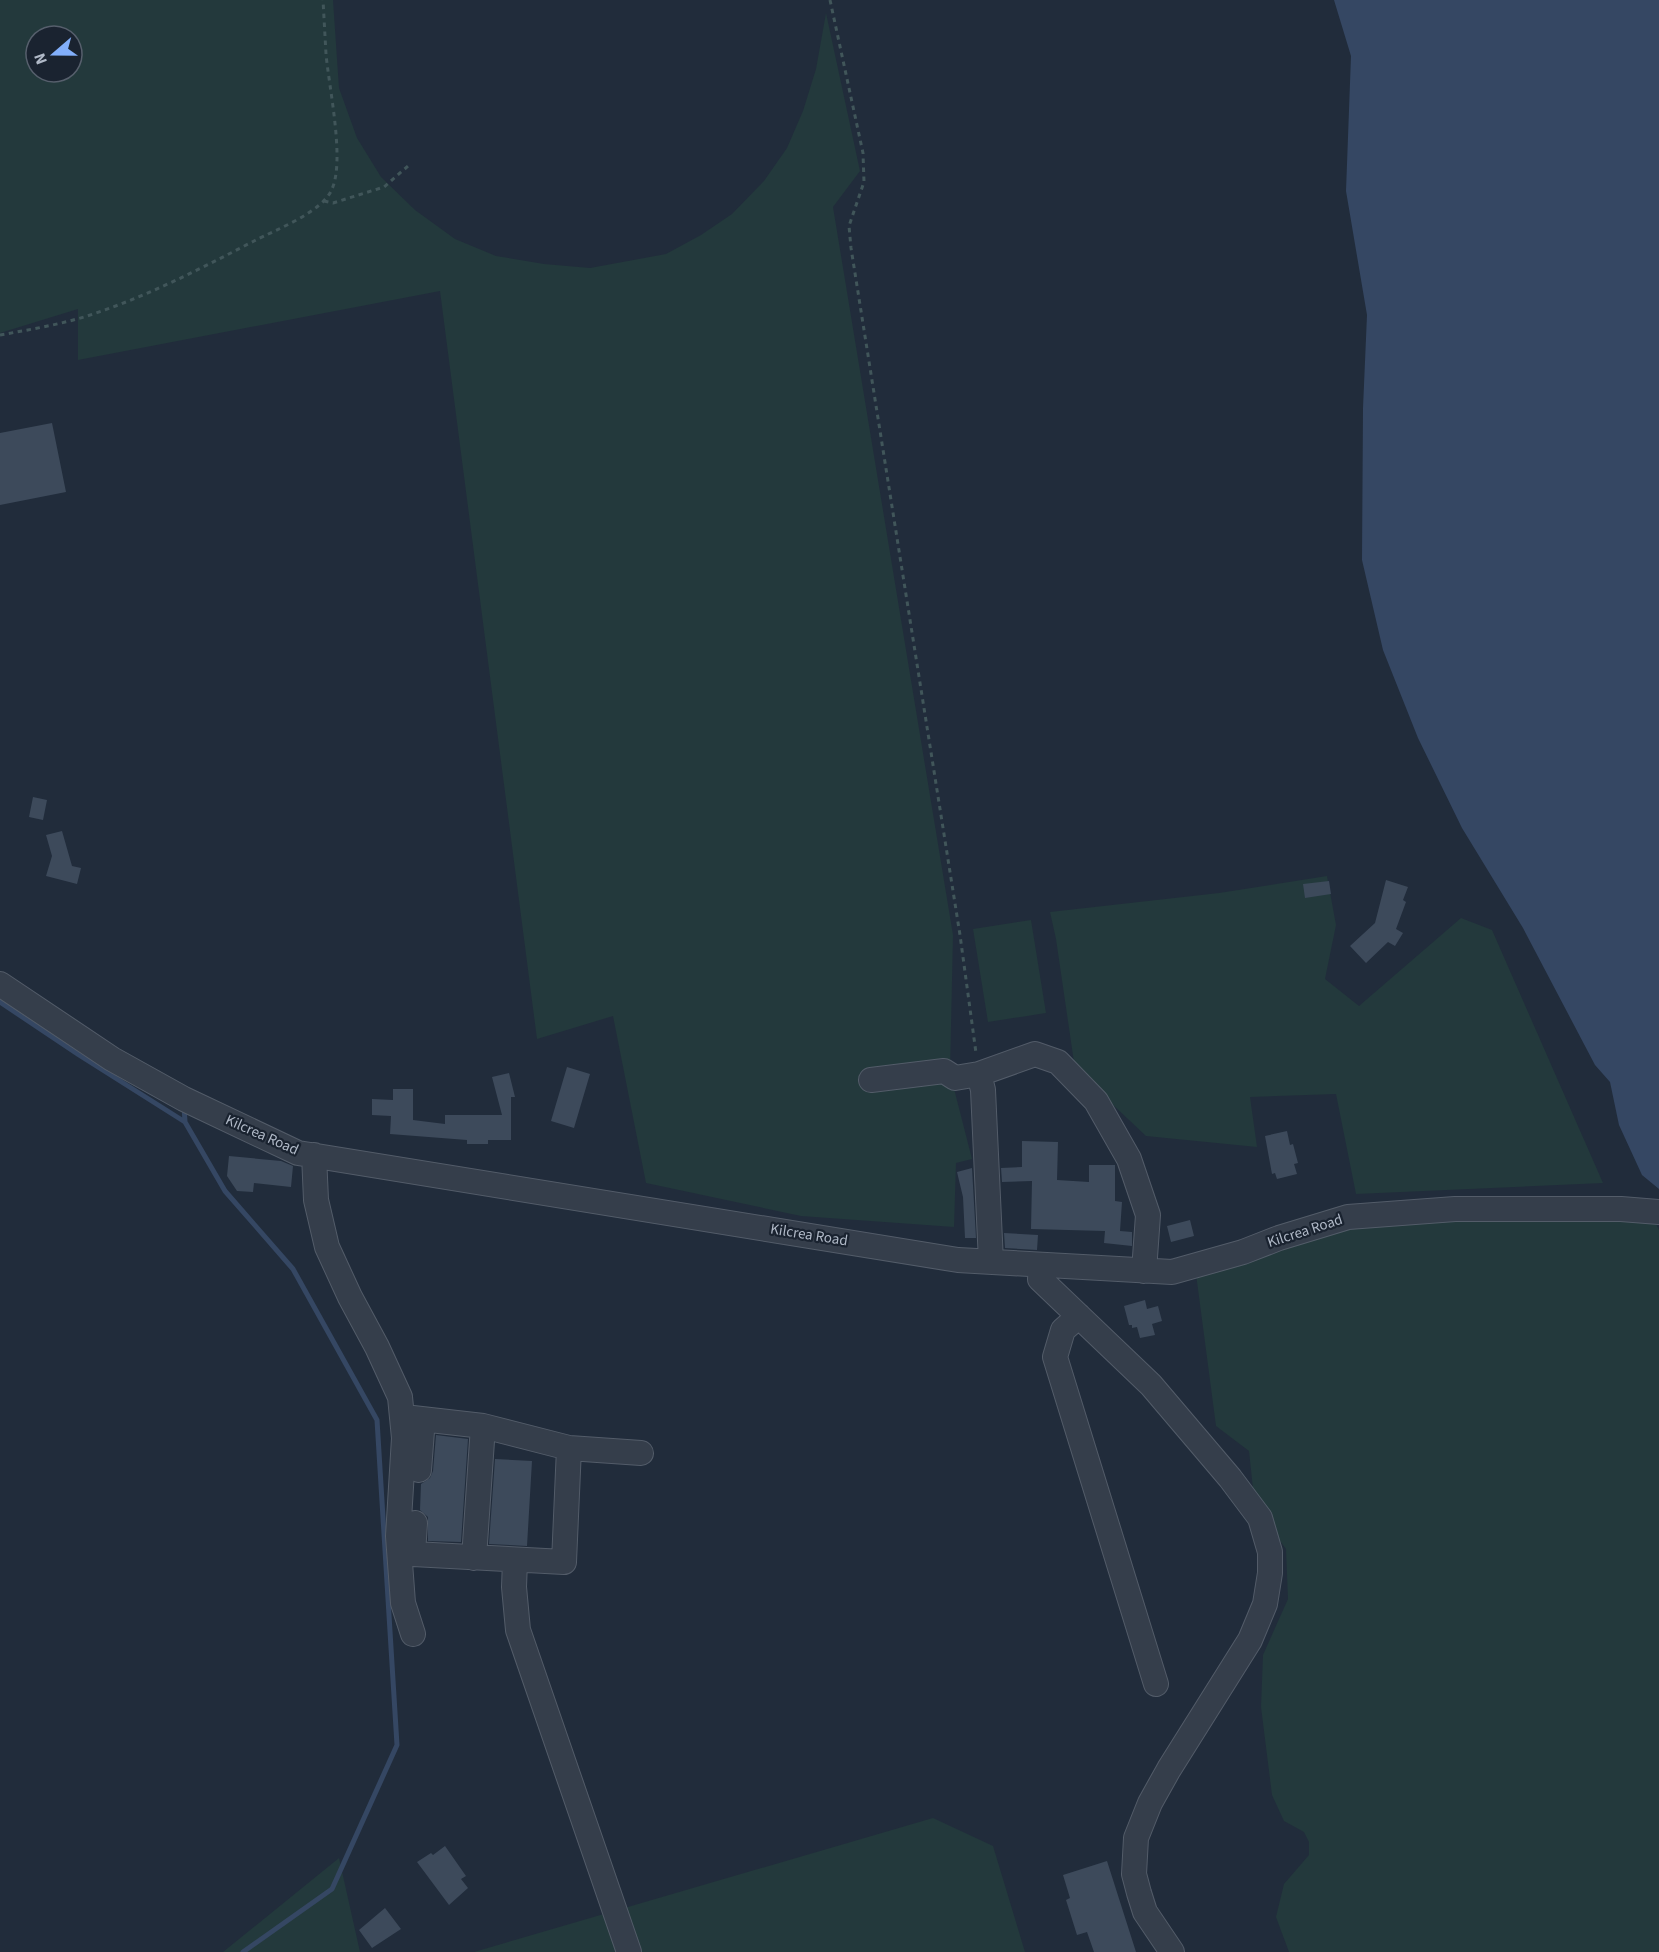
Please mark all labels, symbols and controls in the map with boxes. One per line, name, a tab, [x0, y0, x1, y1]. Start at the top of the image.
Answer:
north arrow	[24, 24, 84, 84]
text: N	[29, 50, 53, 68]
street label: Kilcrea Road	[222, 1110, 302, 1160]
street label: Kilcrea Road	[1265, 1209, 1345, 1253]
street label: Kilcrea Road	[769, 1219, 849, 1251]

